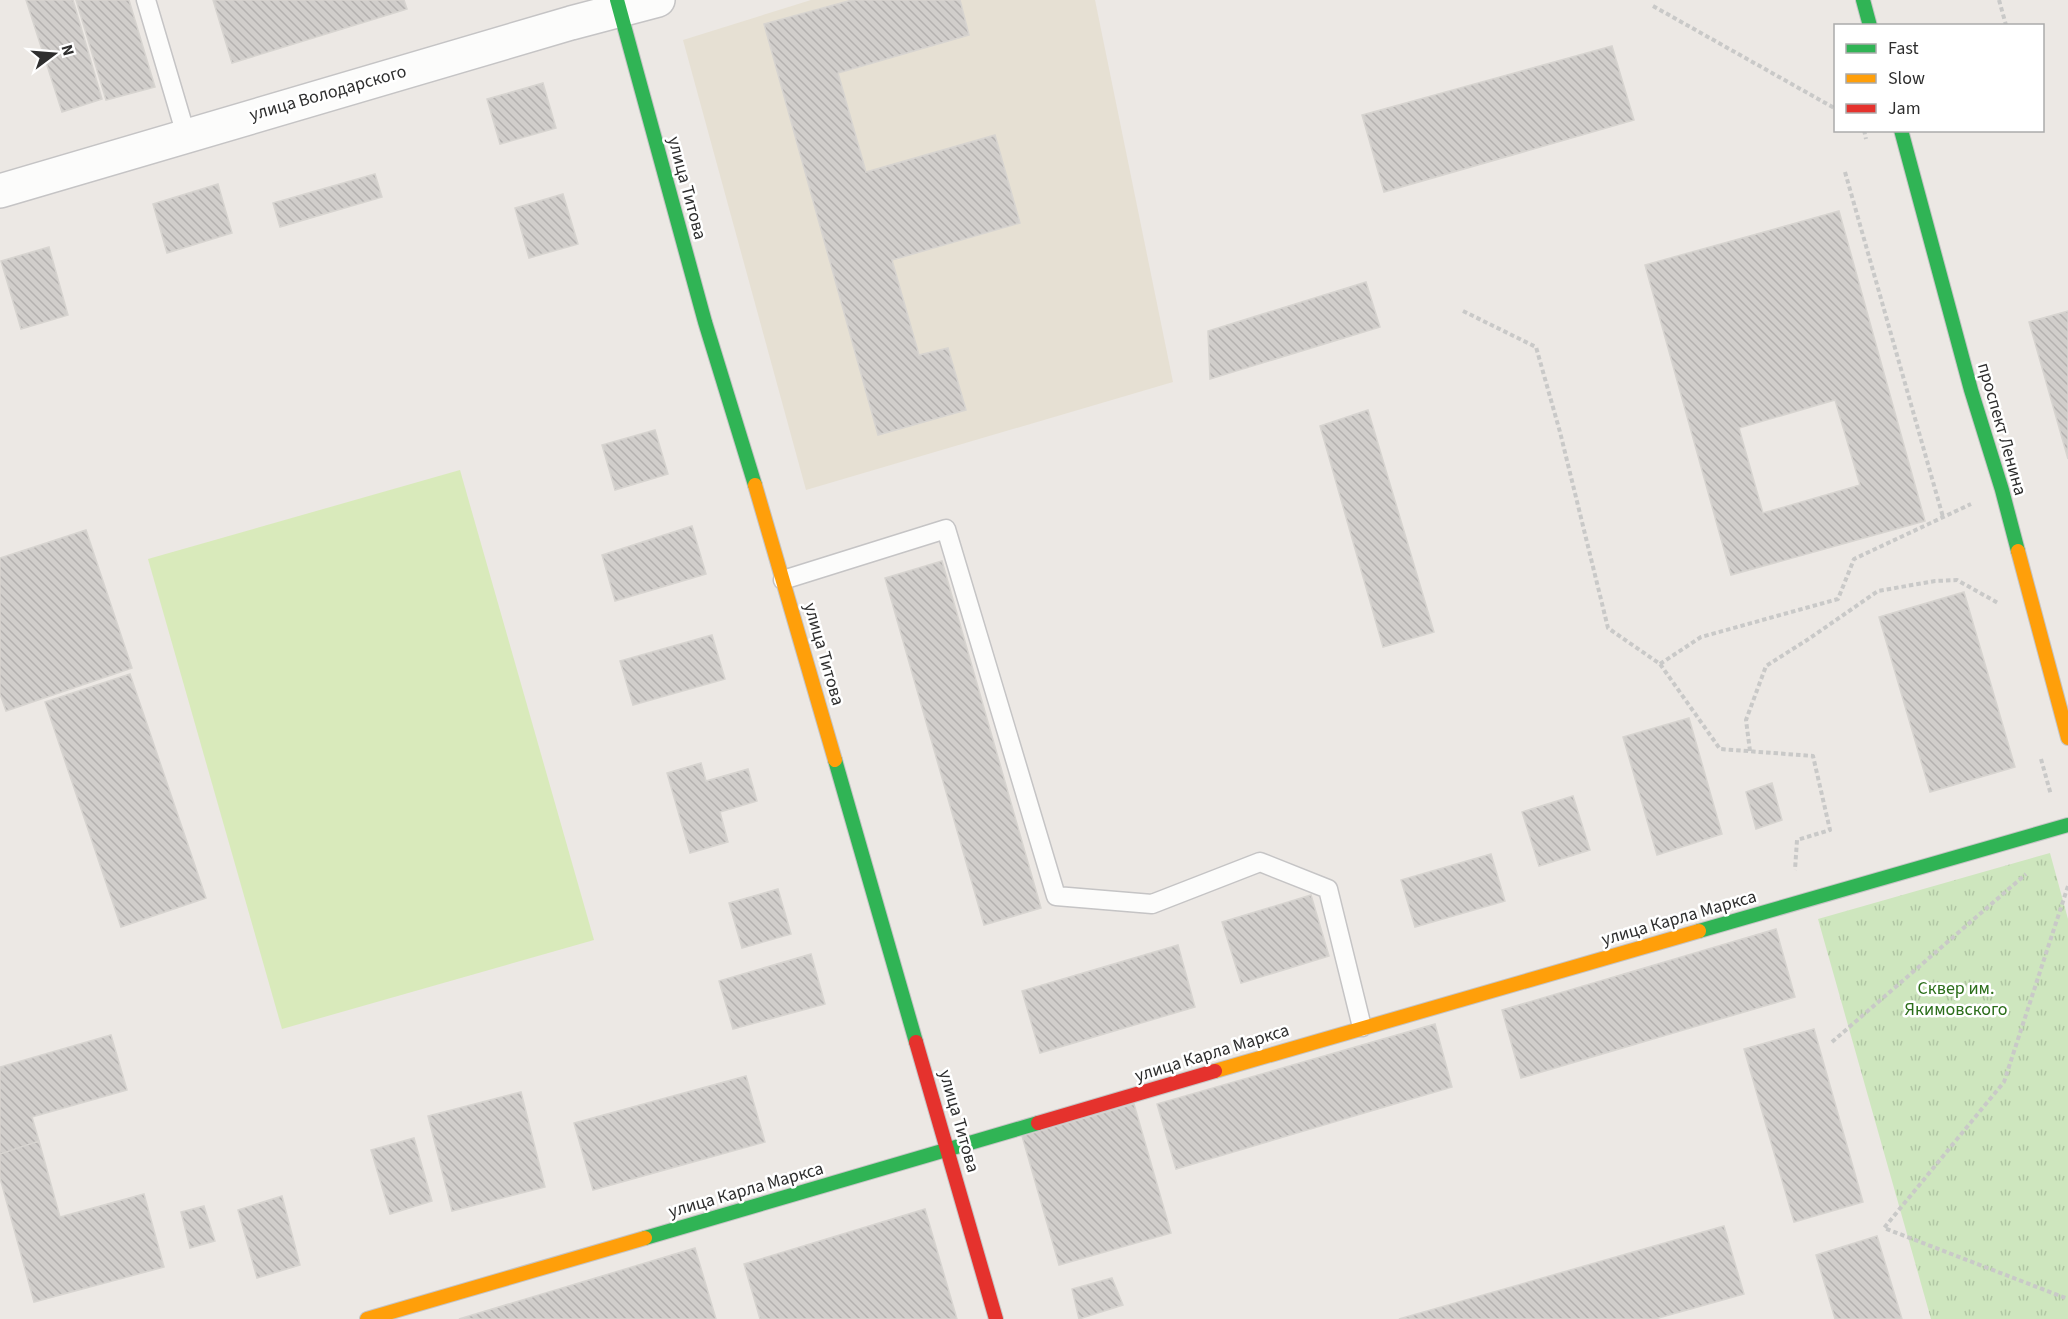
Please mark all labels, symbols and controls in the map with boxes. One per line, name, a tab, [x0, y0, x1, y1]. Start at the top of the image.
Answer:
north arrow	[24, 24, 84, 84]
legend	[1834, 24, 2044, 132]
text: Fast	[1888, 36, 1919, 61]
text: N	[55, 42, 79, 58]
street label: улица Володарского	[247, 59, 409, 127]
text: Slow	[1888, 66, 1925, 91]
text: Jam	[1888, 96, 1921, 121]
street label: улица Титова	[661, 134, 713, 242]
street label: проспект Ленина	[1971, 360, 2033, 498]
street label: улица Титова	[797, 600, 851, 708]
street label: улица Карла Маркса	[1598, 884, 1760, 952]
park label: Сквер им. Якимовского	[1905, 976, 2007, 1022]
street label: улица Карла Маркса	[1132, 1018, 1292, 1088]
street label: улица Титова	[932, 1067, 986, 1175]
street label: улица Карла Маркса	[665, 1156, 827, 1224]

